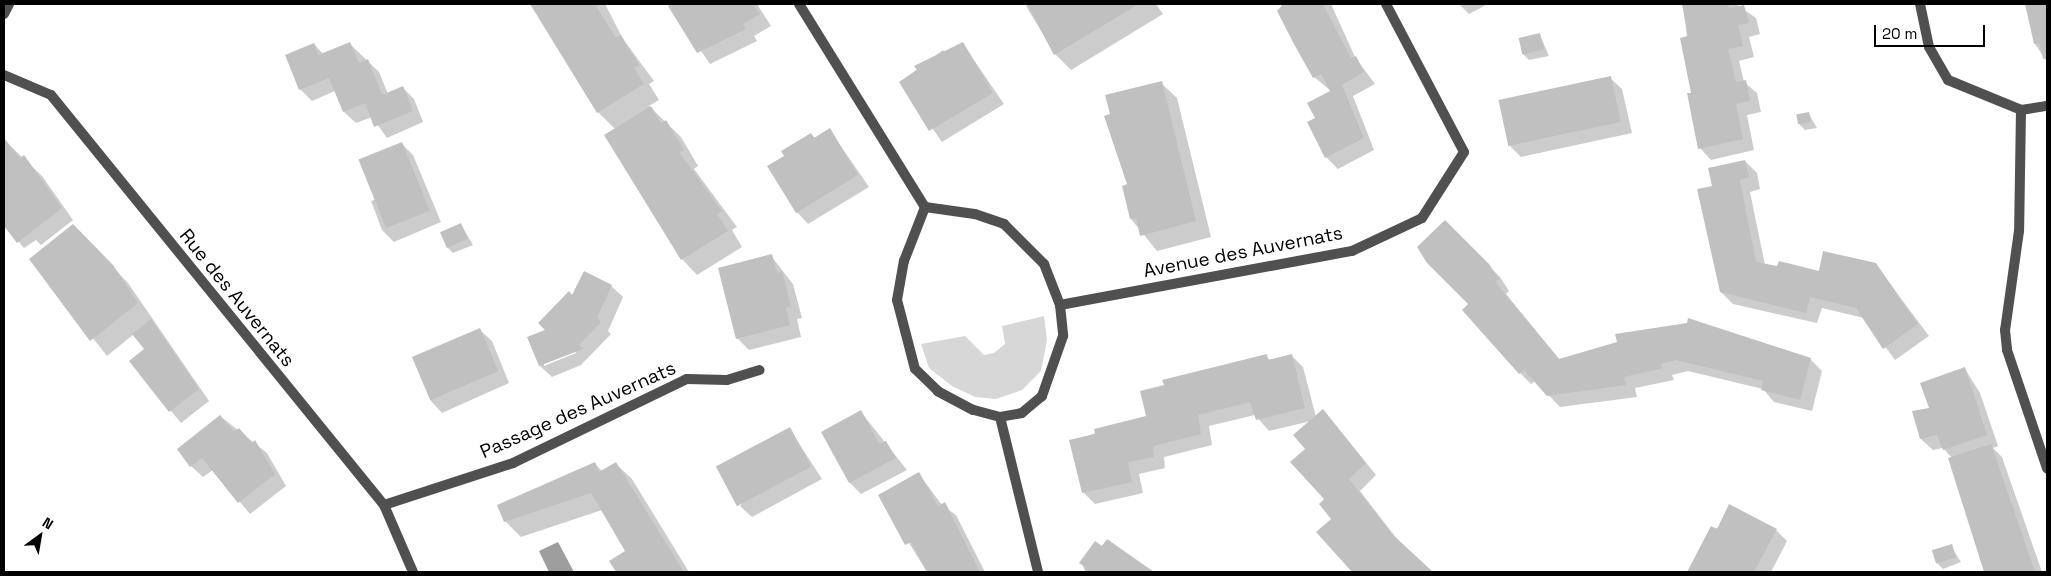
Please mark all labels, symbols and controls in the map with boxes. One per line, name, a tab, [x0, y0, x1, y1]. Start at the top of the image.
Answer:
scale bar	[1876, 15, 1987, 47]
text: 20 m	[1882, 24, 1917, 43]
street label: Avenue des Auvernats	[1141, 221, 1345, 283]
street label: Rue des Auvernats	[174, 224, 300, 372]
street label: Passage des Auvernats	[477, 356, 679, 464]
north arrow	[15, 511, 65, 561]
text: N	[39, 513, 57, 533]

